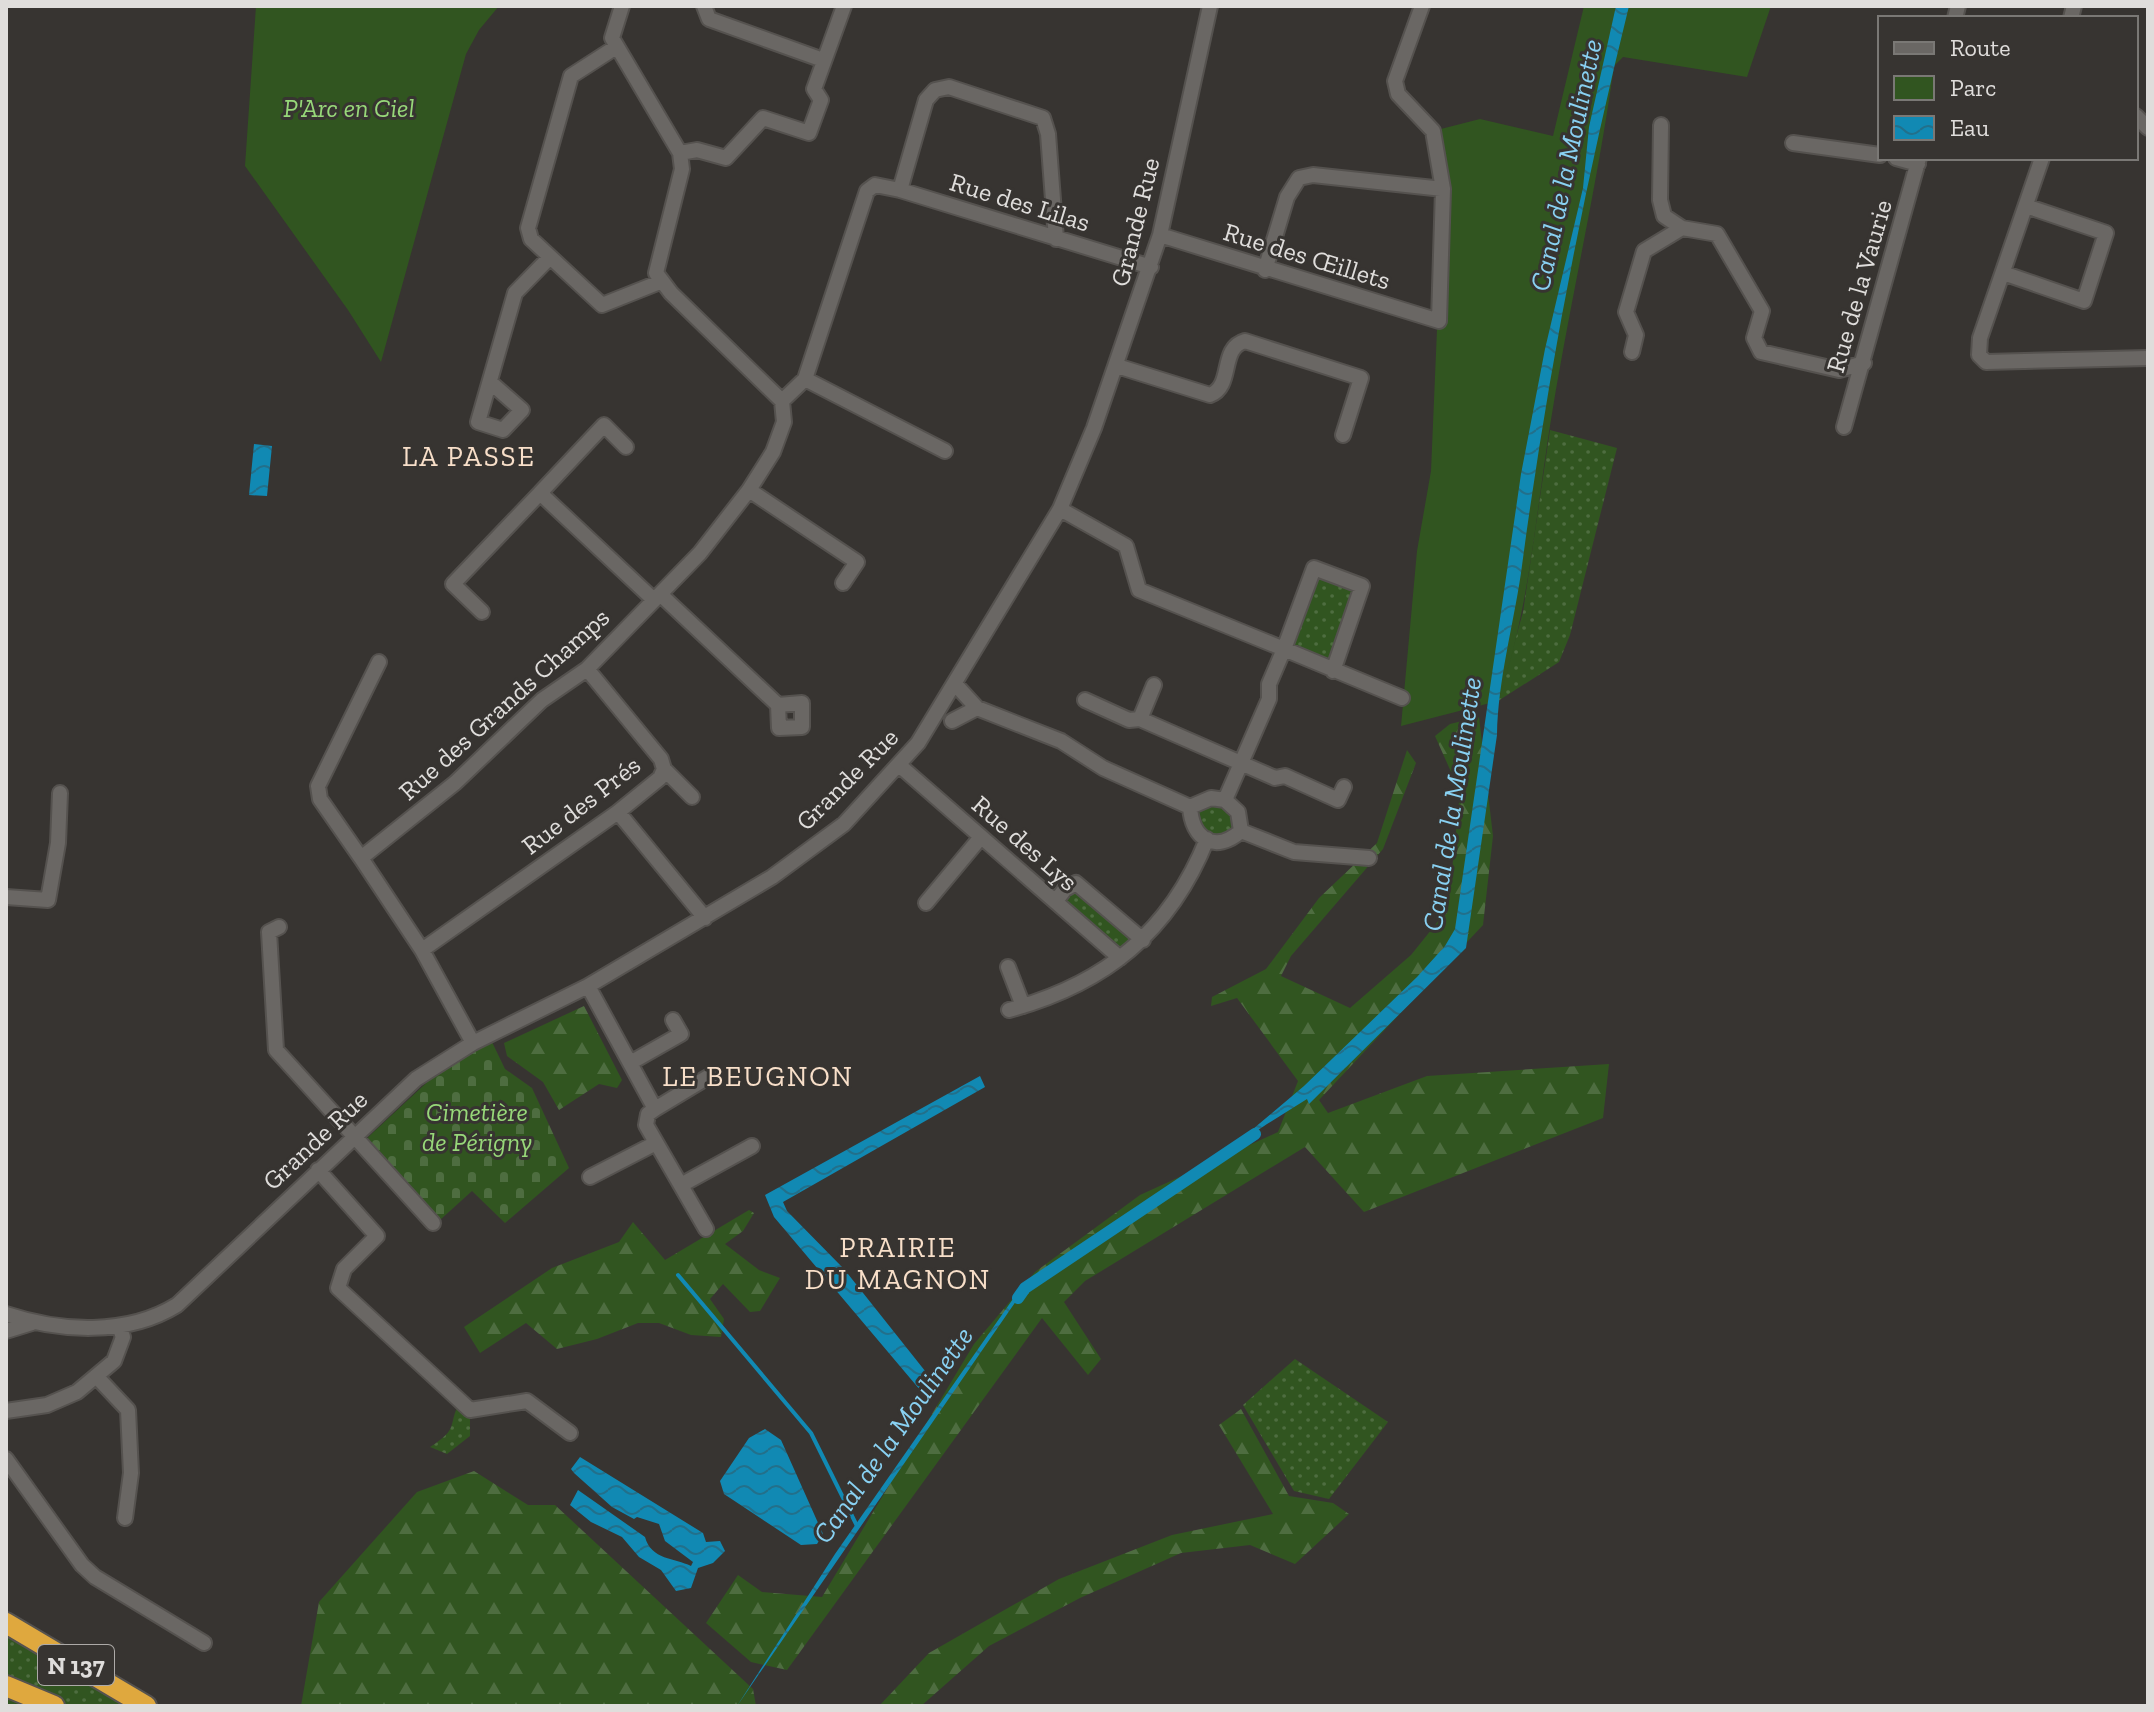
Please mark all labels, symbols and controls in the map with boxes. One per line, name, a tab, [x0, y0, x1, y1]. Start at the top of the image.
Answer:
legend	[1878, 16, 2138, 160]
text: Route	[1950, 33, 2010, 62]
water label: Canal de la Moulinette	[1523, 36, 1609, 294]
text: Parc	[1950, 73, 1996, 102]
park label: P'Arc en Ciel	[283, 92, 415, 124]
text: Eau	[1950, 113, 1990, 142]
street label: Grande Rue	[1104, 154, 1166, 290]
street label: Rue des Lilas	[946, 166, 1094, 238]
street label: Rue de la Vaurie	[1819, 196, 1899, 376]
street label: Rue des Œillets	[1220, 215, 1394, 297]
district label: LA PASSE	[402, 440, 536, 473]
street label: Rue des Grands Champs	[392, 601, 616, 807]
water label: Canal de la Moulinette	[1416, 675, 1488, 933]
street label: Grande Rue	[789, 721, 905, 837]
street label: Rue des Prés	[515, 749, 647, 861]
street label: Rue des Lys	[965, 788, 1085, 898]
district label: LE BEUGNON	[662, 1060, 854, 1093]
street label: Grande Rue	[256, 1083, 374, 1197]
park label: Cimetière de Périgny	[422, 1096, 532, 1158]
district label: PRAIRIE DU MAGNON	[805, 1231, 991, 1296]
water label: Canal de la Moulinette	[806, 1320, 980, 1550]
road number: N 137	[38, 1645, 114, 1685]

